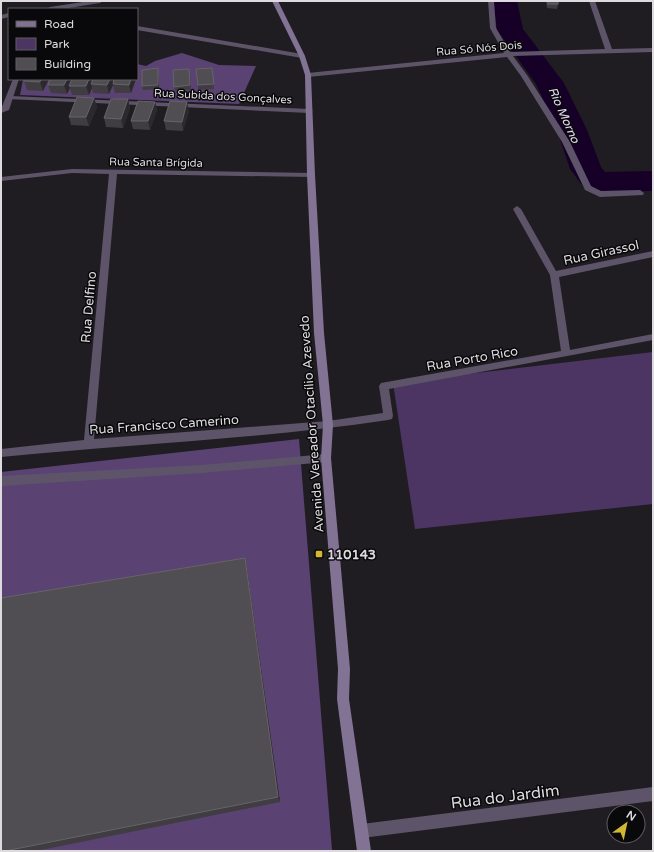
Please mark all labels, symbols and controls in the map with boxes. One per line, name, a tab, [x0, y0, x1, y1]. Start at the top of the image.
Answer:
legend	[8, 8, 138, 80]
text: Road	[44, 17, 74, 31]
text: Park	[44, 37, 70, 51]
street label: Rua Só Nós Dois	[436, 38, 523, 59]
text: Building	[44, 57, 91, 71]
water label: Rio Morno	[545, 85, 583, 146]
street label: Rua Subida dos Gonçalves	[154, 86, 292, 107]
street label: Rua Santa Brígida	[109, 155, 203, 170]
street label: Rua Girassol	[562, 237, 640, 269]
street label: Rua Delfino	[78, 270, 100, 344]
street label: Avenida Vereador Otacílio Azevedo	[296, 315, 328, 533]
street label: Rua Porto Rico	[425, 343, 519, 375]
street label: Rua Francisco Camerino	[89, 412, 239, 438]
place label: 110143	[327, 547, 376, 563]
marker: 110143	[314, 549, 324, 559]
street label: Rua do Jardim	[450, 780, 561, 814]
north arrow	[606, 804, 646, 844]
text: N	[624, 808, 638, 824]

